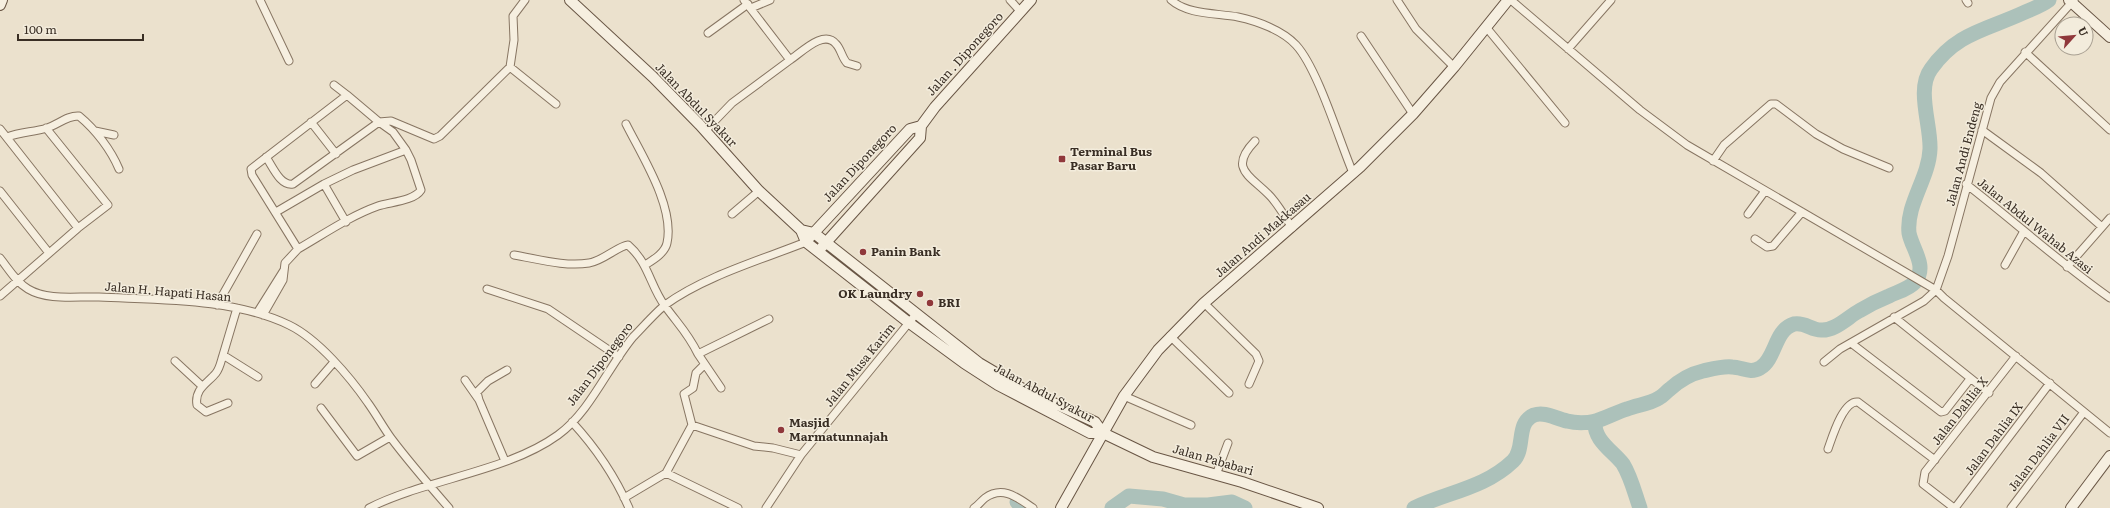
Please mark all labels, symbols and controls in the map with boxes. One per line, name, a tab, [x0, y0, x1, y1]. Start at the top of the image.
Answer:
street label: Jalan . Diponegoro	[922, 7, 1007, 99]
scale bar	[18, 16, 143, 42]
north arrow	[2054, 16, 2094, 56]
text: 100 m	[24, 20, 57, 38]
text: U	[2075, 24, 2093, 39]
street label: Jalan Abdul Syakur	[652, 58, 742, 151]
street label: Jalan Andi Endeng	[1940, 99, 1986, 208]
street label: Jalan Diponegoro	[818, 119, 900, 205]
place label: Terminal Bus Pasar Baru	[1070, 142, 1152, 174]
marker: Terminal Bus Pasar Baru	[1057, 154, 1067, 164]
street label: Jalan Abdul Wahab Azasi	[1974, 173, 2097, 278]
street label: Jalan Andi Makkasau	[1210, 187, 1315, 281]
place label: Panin Bank	[871, 242, 941, 260]
marker: Panin Bank	[858, 247, 868, 257]
street label: Jalan H. Hapati Hasan	[104, 276, 232, 306]
place label: OK Laundry	[838, 284, 913, 302]
marker: OK Laundry	[915, 289, 925, 299]
place label: BRI	[938, 293, 960, 311]
marker: BRI	[925, 298, 935, 308]
street label: Jalan Diponegoro	[562, 318, 637, 409]
street label: Jalan Musa Karim	[820, 318, 899, 410]
street label: Jalan Abdul Syakur	[991, 358, 1098, 426]
street label: Jalan Dahlia X	[1927, 372, 1992, 448]
street label: Jalan Dahlia IX	[1960, 398, 2027, 479]
street label: Jalan Dahlia VII	[2003, 410, 2073, 495]
place label: Masjid Marmatunnajah	[789, 413, 888, 445]
marker: Masjid Marmatunnajah	[776, 425, 786, 435]
street label: Jalan Pababari	[1171, 439, 1256, 479]

